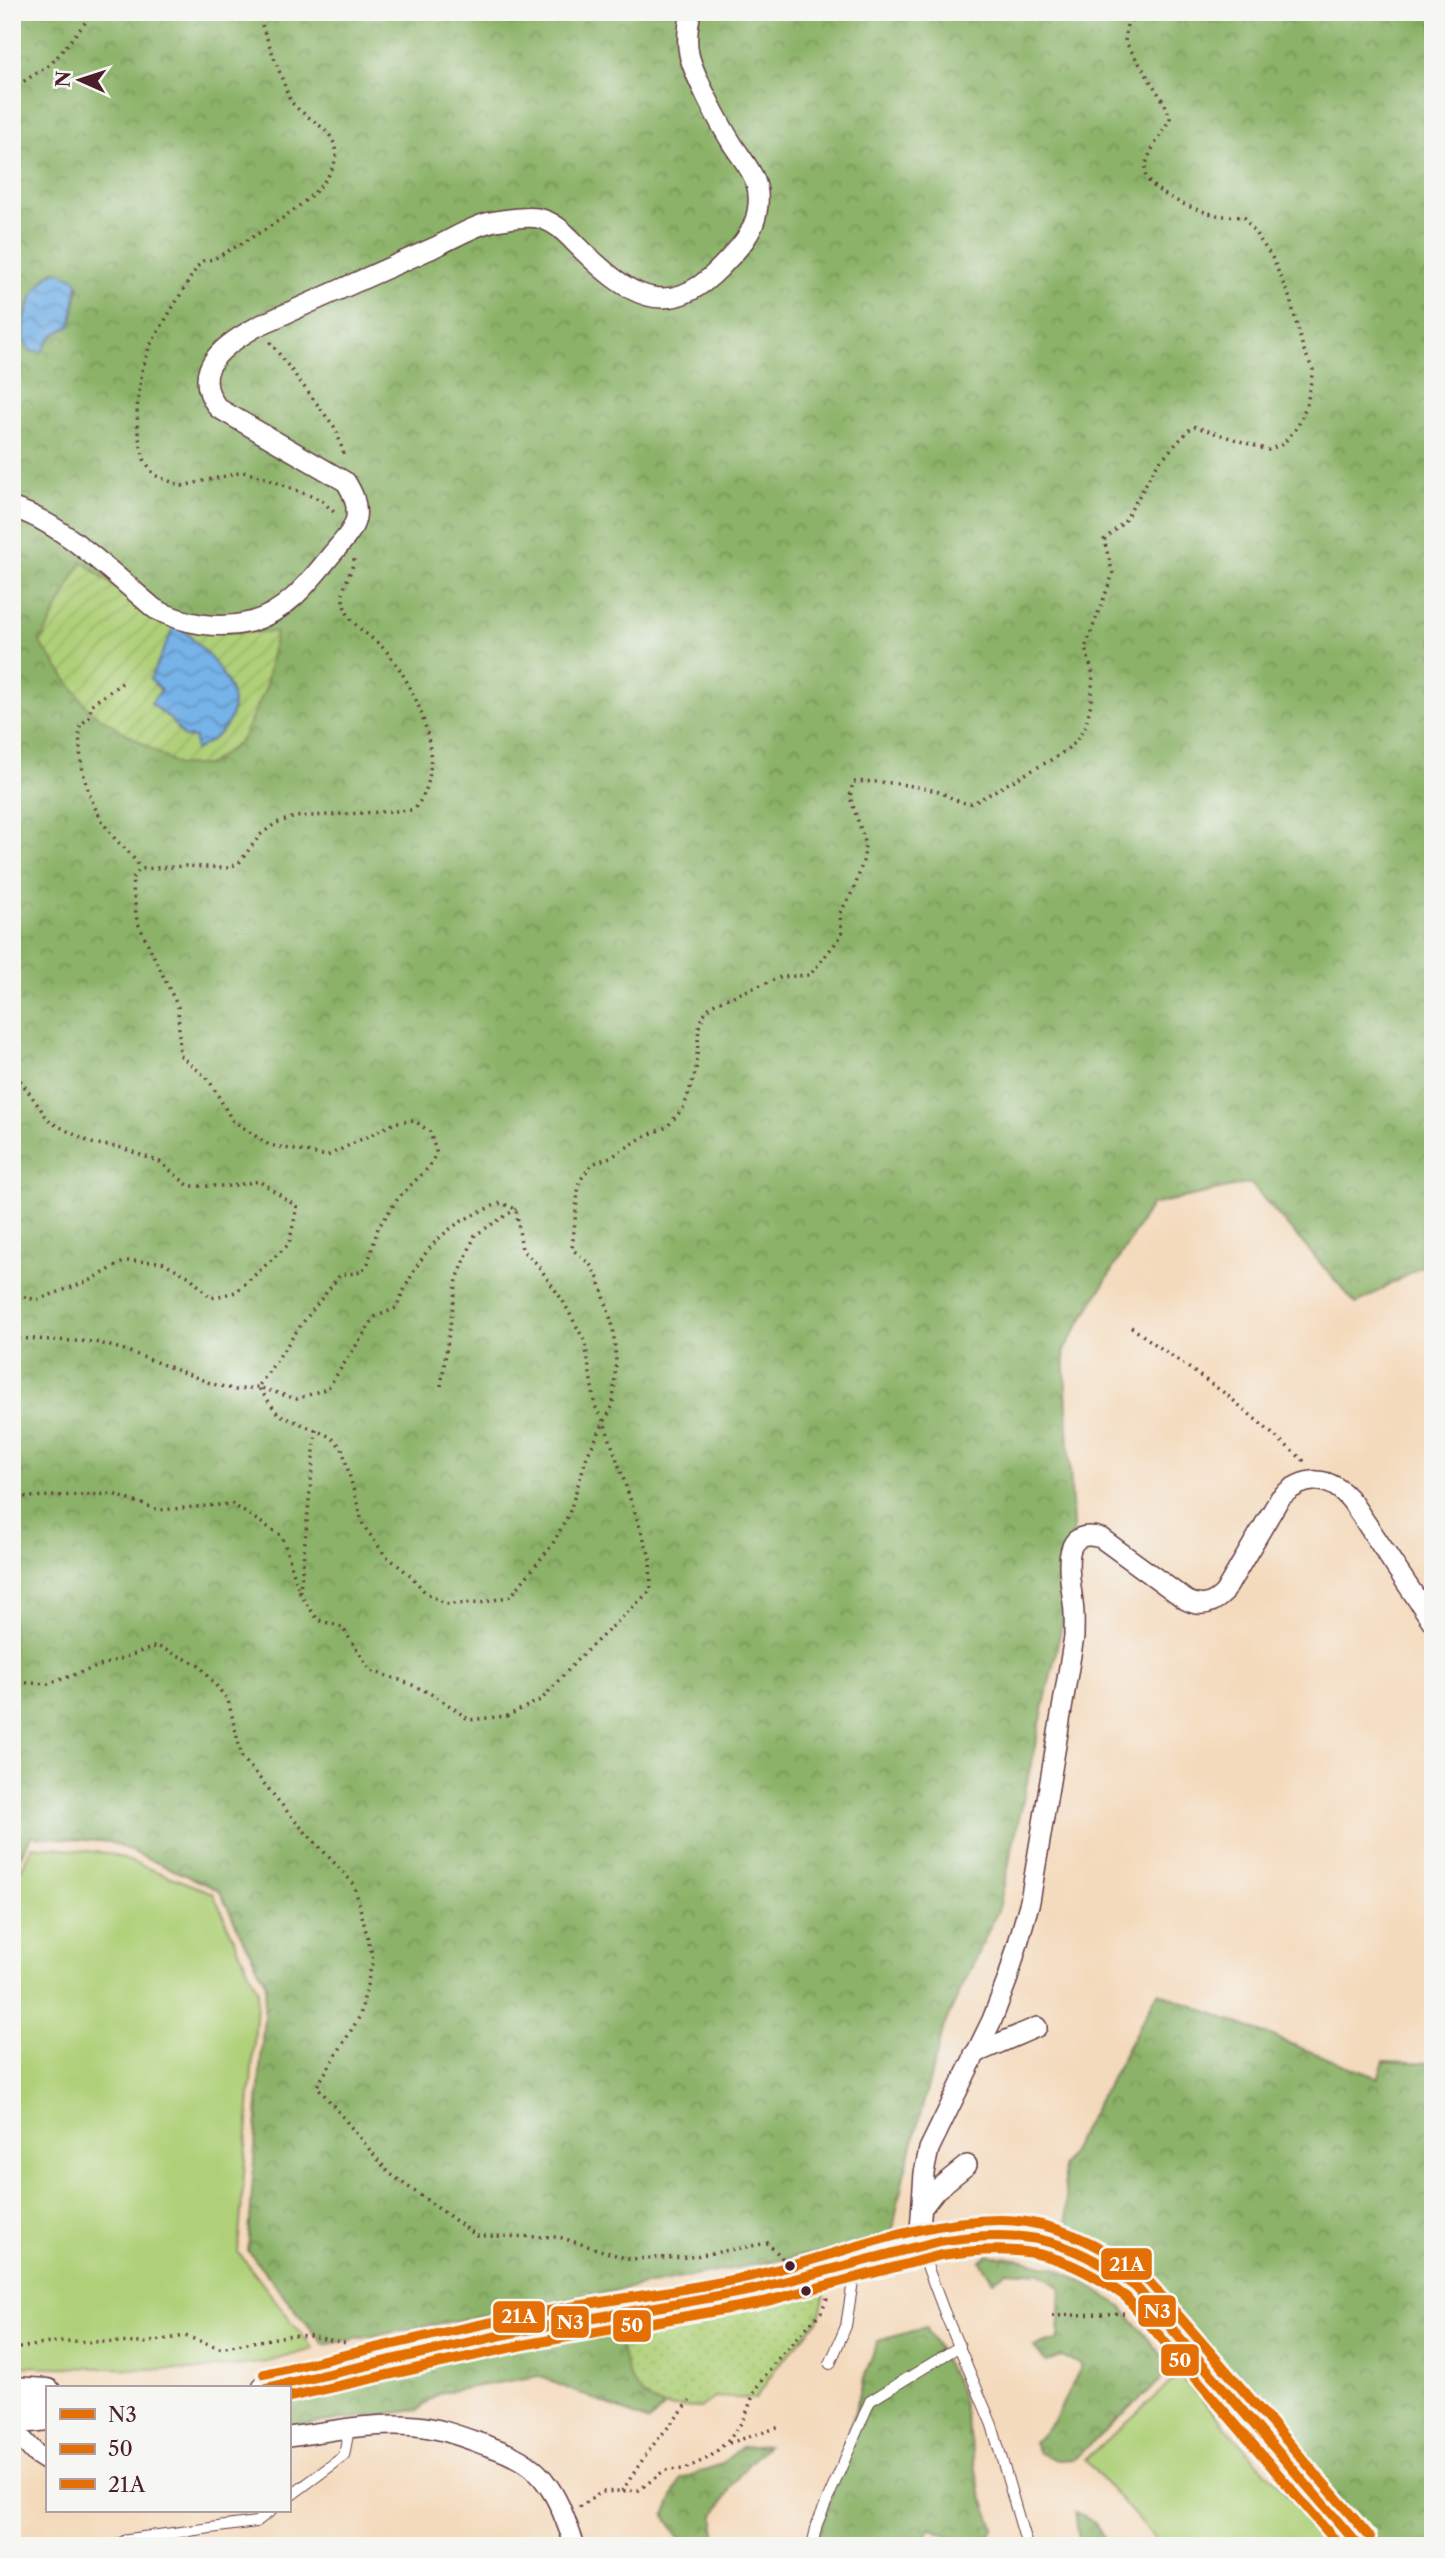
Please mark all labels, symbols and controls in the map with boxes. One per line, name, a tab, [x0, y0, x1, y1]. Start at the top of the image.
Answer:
north arrow	[46, 46, 116, 116]
text: N	[52, 70, 75, 88]
line badge: 21A	[1100, 2247, 1153, 2281]
text: 21A	[1109, 2253, 1146, 2276]
unlabelled marker	[783, 2259, 797, 2273]
unlabelled marker	[799, 2284, 813, 2298]
line badge: N3	[1137, 2294, 1177, 2328]
line badge: 21A	[492, 2300, 546, 2334]
text: N3	[1143, 2300, 1171, 2323]
text: 21A	[501, 2305, 538, 2328]
line badge: N3	[550, 2305, 590, 2339]
line badge: 50	[612, 2309, 652, 2343]
text: N3	[556, 2311, 584, 2334]
text: 50	[621, 2314, 643, 2337]
line badge: 50	[1160, 2343, 1200, 2377]
text: 50	[1169, 2349, 1191, 2372]
legend	[46, 2386, 290, 2512]
text: N3	[108, 2402, 137, 2427]
text: 50	[108, 2436, 133, 2461]
text: 21A	[108, 2472, 146, 2497]

